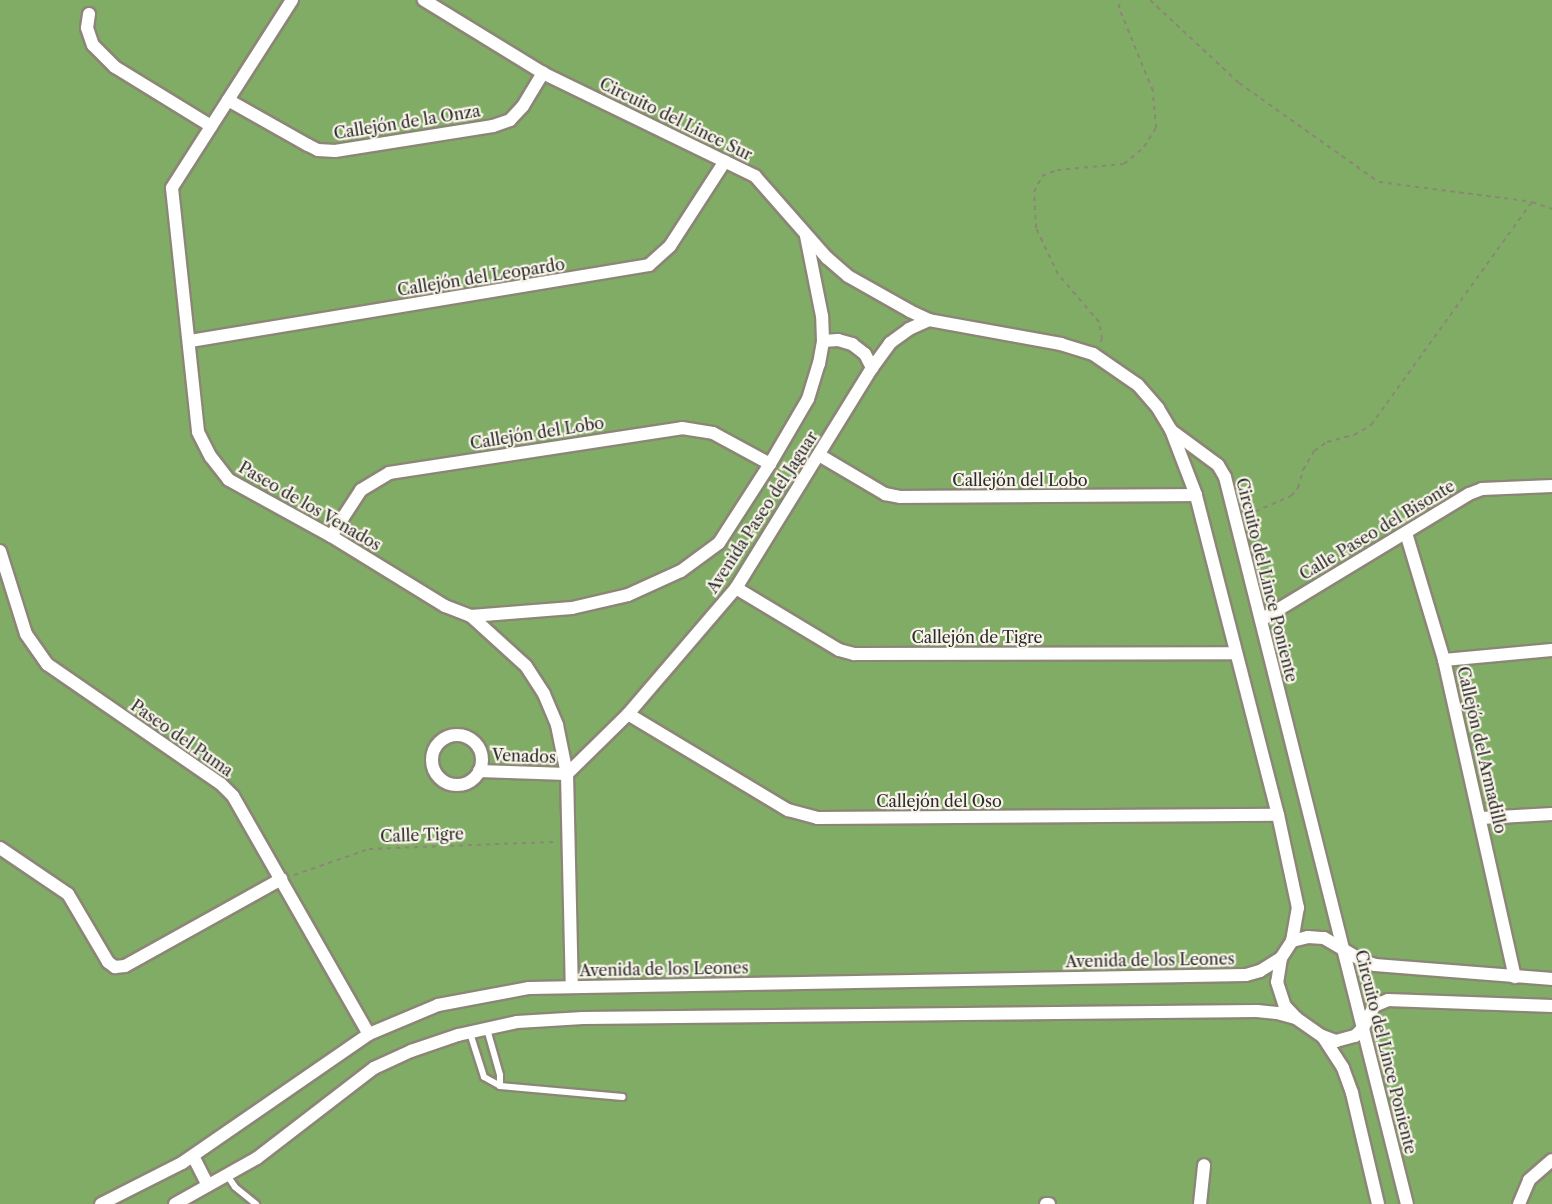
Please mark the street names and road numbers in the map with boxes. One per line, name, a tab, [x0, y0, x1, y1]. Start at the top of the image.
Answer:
street label: Circuito del Lince Sur	[597, 74, 755, 164]
street label: Callejón de la Onza	[332, 101, 482, 143]
street label: Callejón del Leopardo	[396, 254, 566, 300]
street label: Callejón del Lobo	[469, 413, 605, 453]
street label: Avenida Paseo del Jaguar	[702, 427, 822, 597]
street label: Paseo de los Venados	[235, 457, 385, 555]
street label: Callejón del Lobo	[952, 470, 1088, 490]
street label: Circuito del Lince Poniente	[1232, 476, 1302, 684]
street label: Calle Paseo del Bisonte	[1296, 476, 1458, 584]
street label: Callejón de Tigre	[911, 627, 1043, 647]
street label: Callejón del Armadillo	[1453, 664, 1511, 836]
street label: Paseo del Puma	[127, 696, 237, 780]
street label: Venados	[492, 745, 556, 767]
street label: Callejón del Oso	[876, 791, 1002, 811]
street label: Calle Tigre	[380, 824, 464, 846]
street label: Circuito del Lince Poniente	[1351, 948, 1421, 1156]
street label: Avenida de los Leones	[1065, 949, 1235, 971]
street label: Avenida de los Leones	[579, 958, 749, 980]

